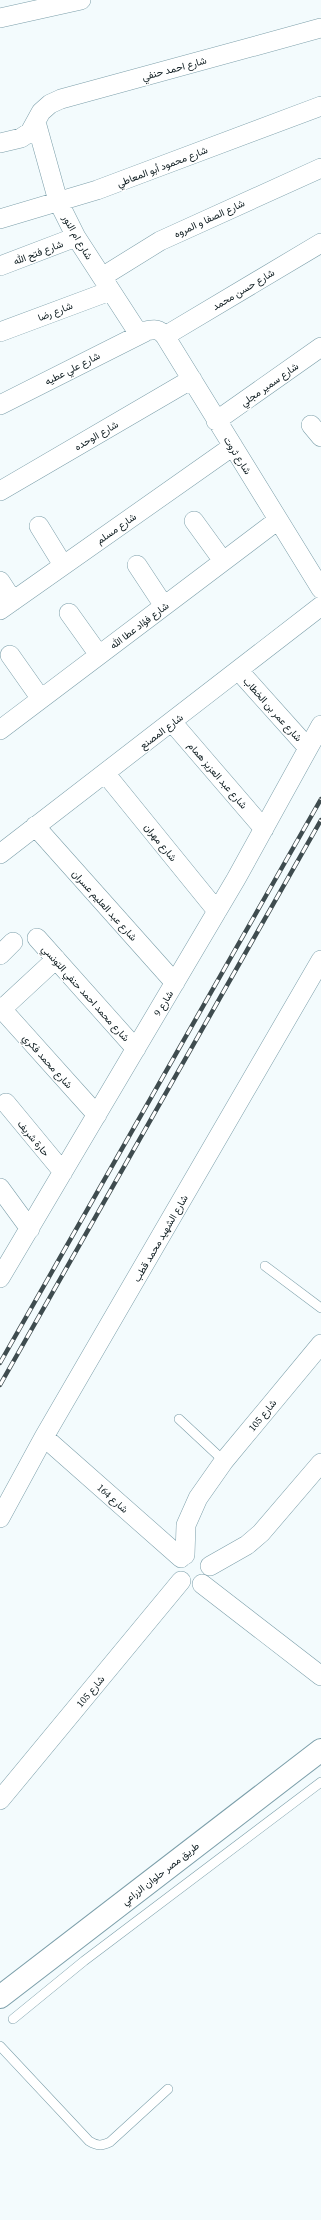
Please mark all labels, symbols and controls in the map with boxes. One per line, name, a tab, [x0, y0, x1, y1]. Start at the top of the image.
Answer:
street label: شارع احمد حنفي	[140, 54, 208, 85]
street label: شارع محمود أبو المعاطي	[115, 143, 210, 192]
street label: شارع الصفا و المروه	[172, 196, 247, 241]
street label: شارع ام النور	[59, 212, 96, 262]
street label: شارع فتح الله	[11, 237, 65, 268]
street label: شارع حسن محمد	[210, 266, 277, 313]
street label: شارع رضا	[36, 299, 74, 324]
street label: شارع علي عطيه	[42, 349, 103, 390]
street label: شارع سمير مجلي	[238, 360, 302, 411]
street label: شارع الوحده	[72, 418, 121, 453]
street label: شارع ثروت	[221, 434, 254, 477]
street label: شارع مسلم	[94, 510, 139, 547]
street label: شارع فؤاد عطا الله	[107, 599, 171, 652]
street label: شارع عمر بن الخطاب	[240, 674, 305, 744]
street label: شارع المصنع	[137, 711, 186, 752]
street label: شارع عبد العزيز همام	[185, 739, 250, 812]
street label: شارع مهران	[141, 821, 180, 864]
street label: شارع عبد العليم عسران	[69, 867, 140, 944]
street label: شارع محمد احمد حنفي التونسي	[37, 942, 132, 1046]
street label: شارع 9	[151, 988, 176, 1018]
street label: شارع محمد فكري	[18, 1032, 75, 1093]
street label: حارة شريف	[15, 1118, 53, 1159]
street label: شارع الشهيد محمد قطب	[130, 1192, 191, 1284]
street label: شارع 105	[246, 1397, 279, 1434]
street label: شارع 164	[94, 1481, 131, 1516]
street label: شارع 105	[73, 1673, 107, 1710]
street label: طريق مصر حلوان الزراعي	[119, 1839, 203, 1909]

